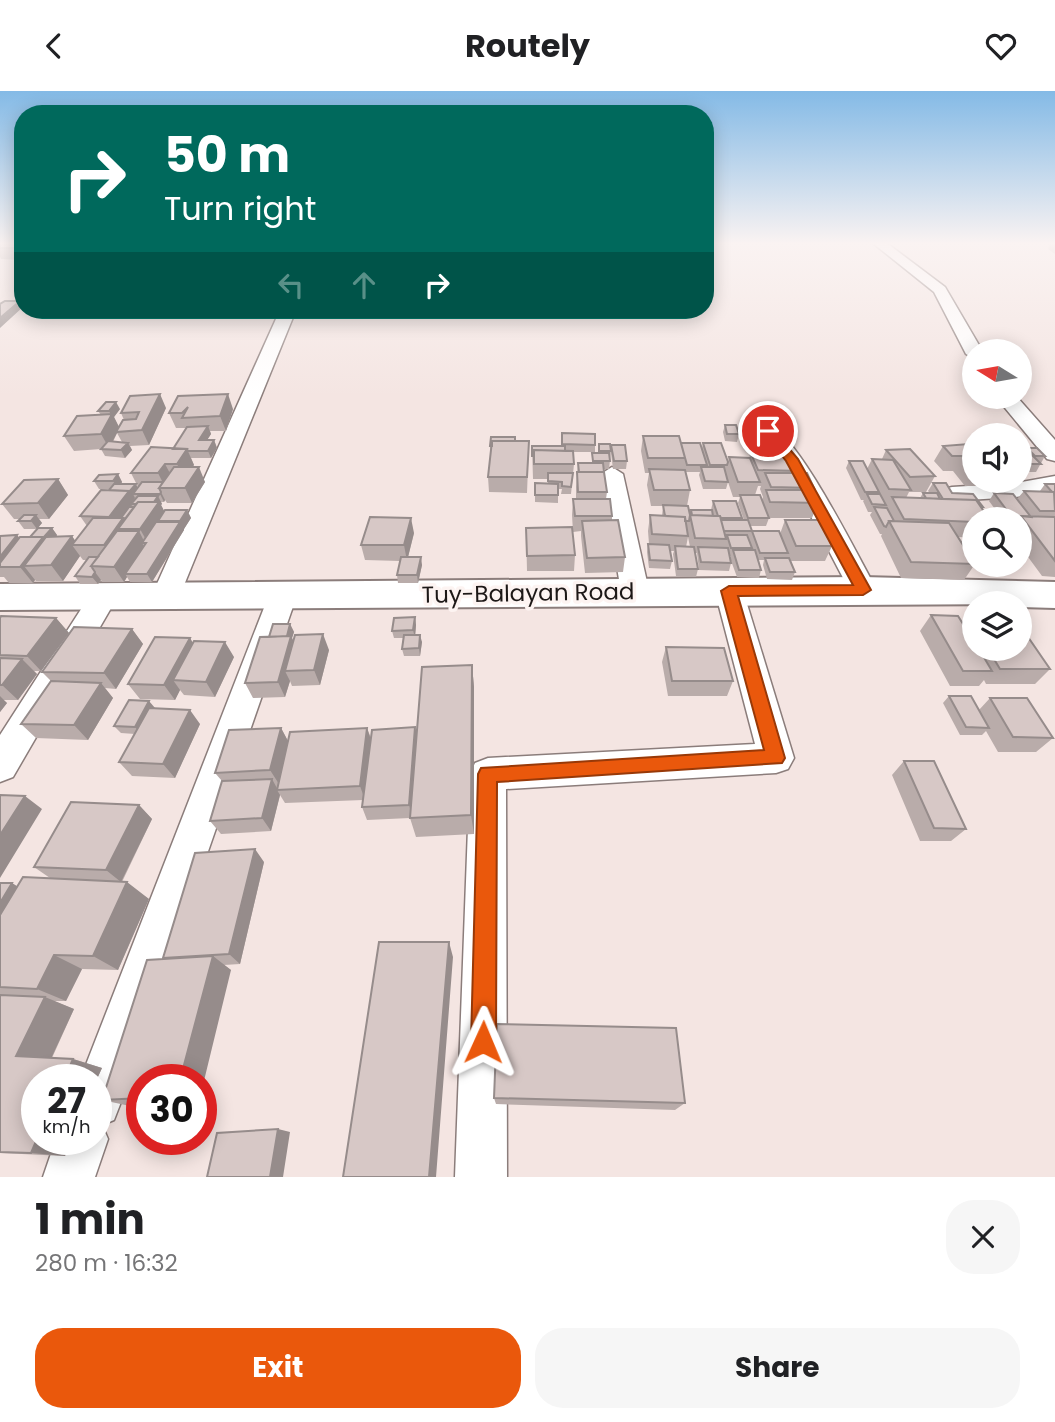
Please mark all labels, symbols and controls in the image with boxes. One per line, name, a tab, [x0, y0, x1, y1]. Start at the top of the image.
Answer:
text: Routely	[465, 23, 590, 68]
icon: back	[35, 27, 73, 65]
icon: heart	[982, 27, 1020, 65]
text: 50 m	[164, 121, 290, 189]
icon: right	[49, 133, 140, 224]
text: Turn right	[164, 186, 316, 231]
icon: left	[272, 266, 310, 304]
icon: ahead	[345, 266, 383, 304]
icon: right	[418, 266, 456, 304]
north arrow	[962, 339, 1032, 409]
map controls	[962, 339, 1032, 661]
pin	[738, 401, 798, 461]
icon: arrive	[749, 412, 787, 450]
button: sound	[962, 423, 1032, 493]
button: search	[962, 507, 1032, 577]
street label: Tuy-Balayan Road	[421, 575, 635, 611]
button: layers	[962, 591, 1032, 661]
position arrow	[446, 1005, 520, 1079]
speed limit sign: 30	[126, 1064, 217, 1155]
text: 27	[47, 1076, 86, 1125]
text: km/h	[43, 1114, 90, 1139]
text: 1 min	[35, 1190, 145, 1249]
button: close	[946, 1200, 1020, 1274]
text: 280 m · 16:32	[35, 1247, 178, 1279]
button: Exit	[35, 1328, 521, 1408]
button: Share	[535, 1328, 1020, 1408]

